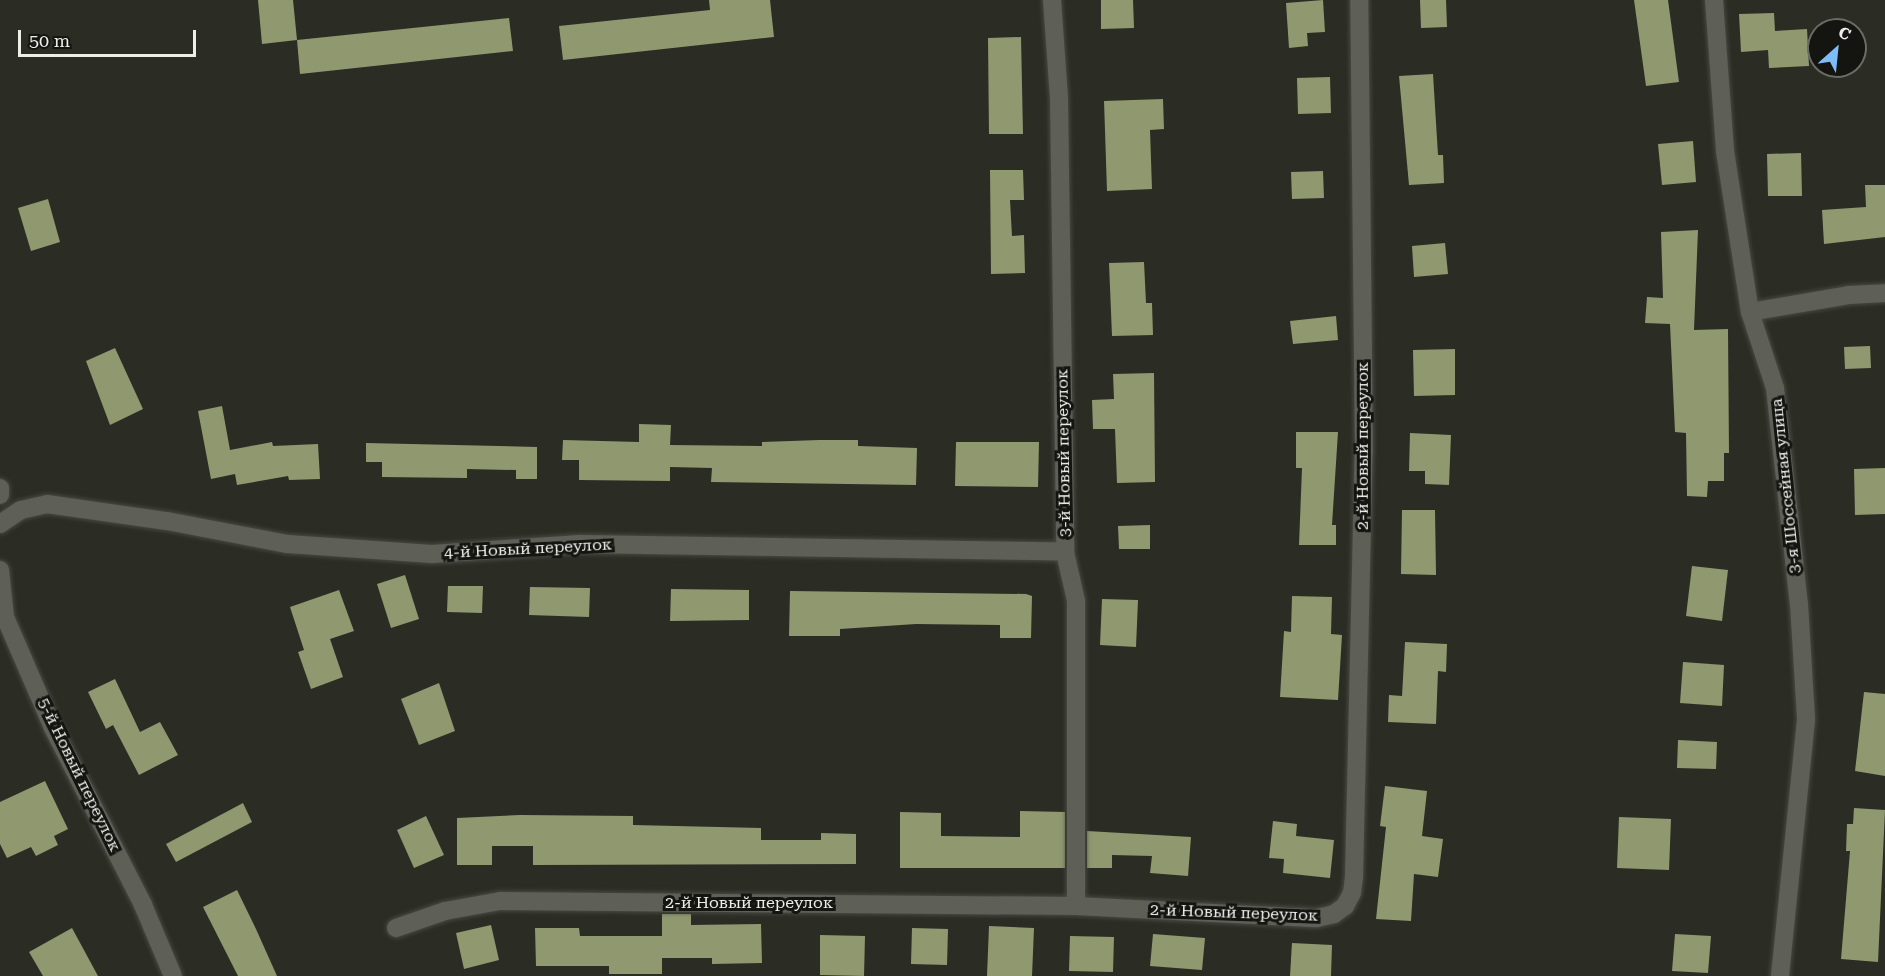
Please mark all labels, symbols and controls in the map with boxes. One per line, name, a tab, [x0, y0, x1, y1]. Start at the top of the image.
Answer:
scale bar	[21, 18, 200, 56]
north arrow	[1807, 18, 1867, 78]
text: С	[1835, 22, 1854, 44]
text: 50 m	[29, 30, 70, 51]
street label: 2-й Новый переулок	[1353, 362, 1373, 530]
street label: 3-й Новый переулок	[1053, 369, 1075, 537]
street label: 3-я Шоссейная улица	[1767, 398, 1805, 574]
street label: 4-й Новый переулок	[444, 535, 612, 563]
street label: 5-й Новый переулок	[34, 695, 124, 855]
street label: 2-й Новый переулок	[665, 893, 833, 913]
street label: 2-й Новый переулок	[1150, 900, 1318, 926]

